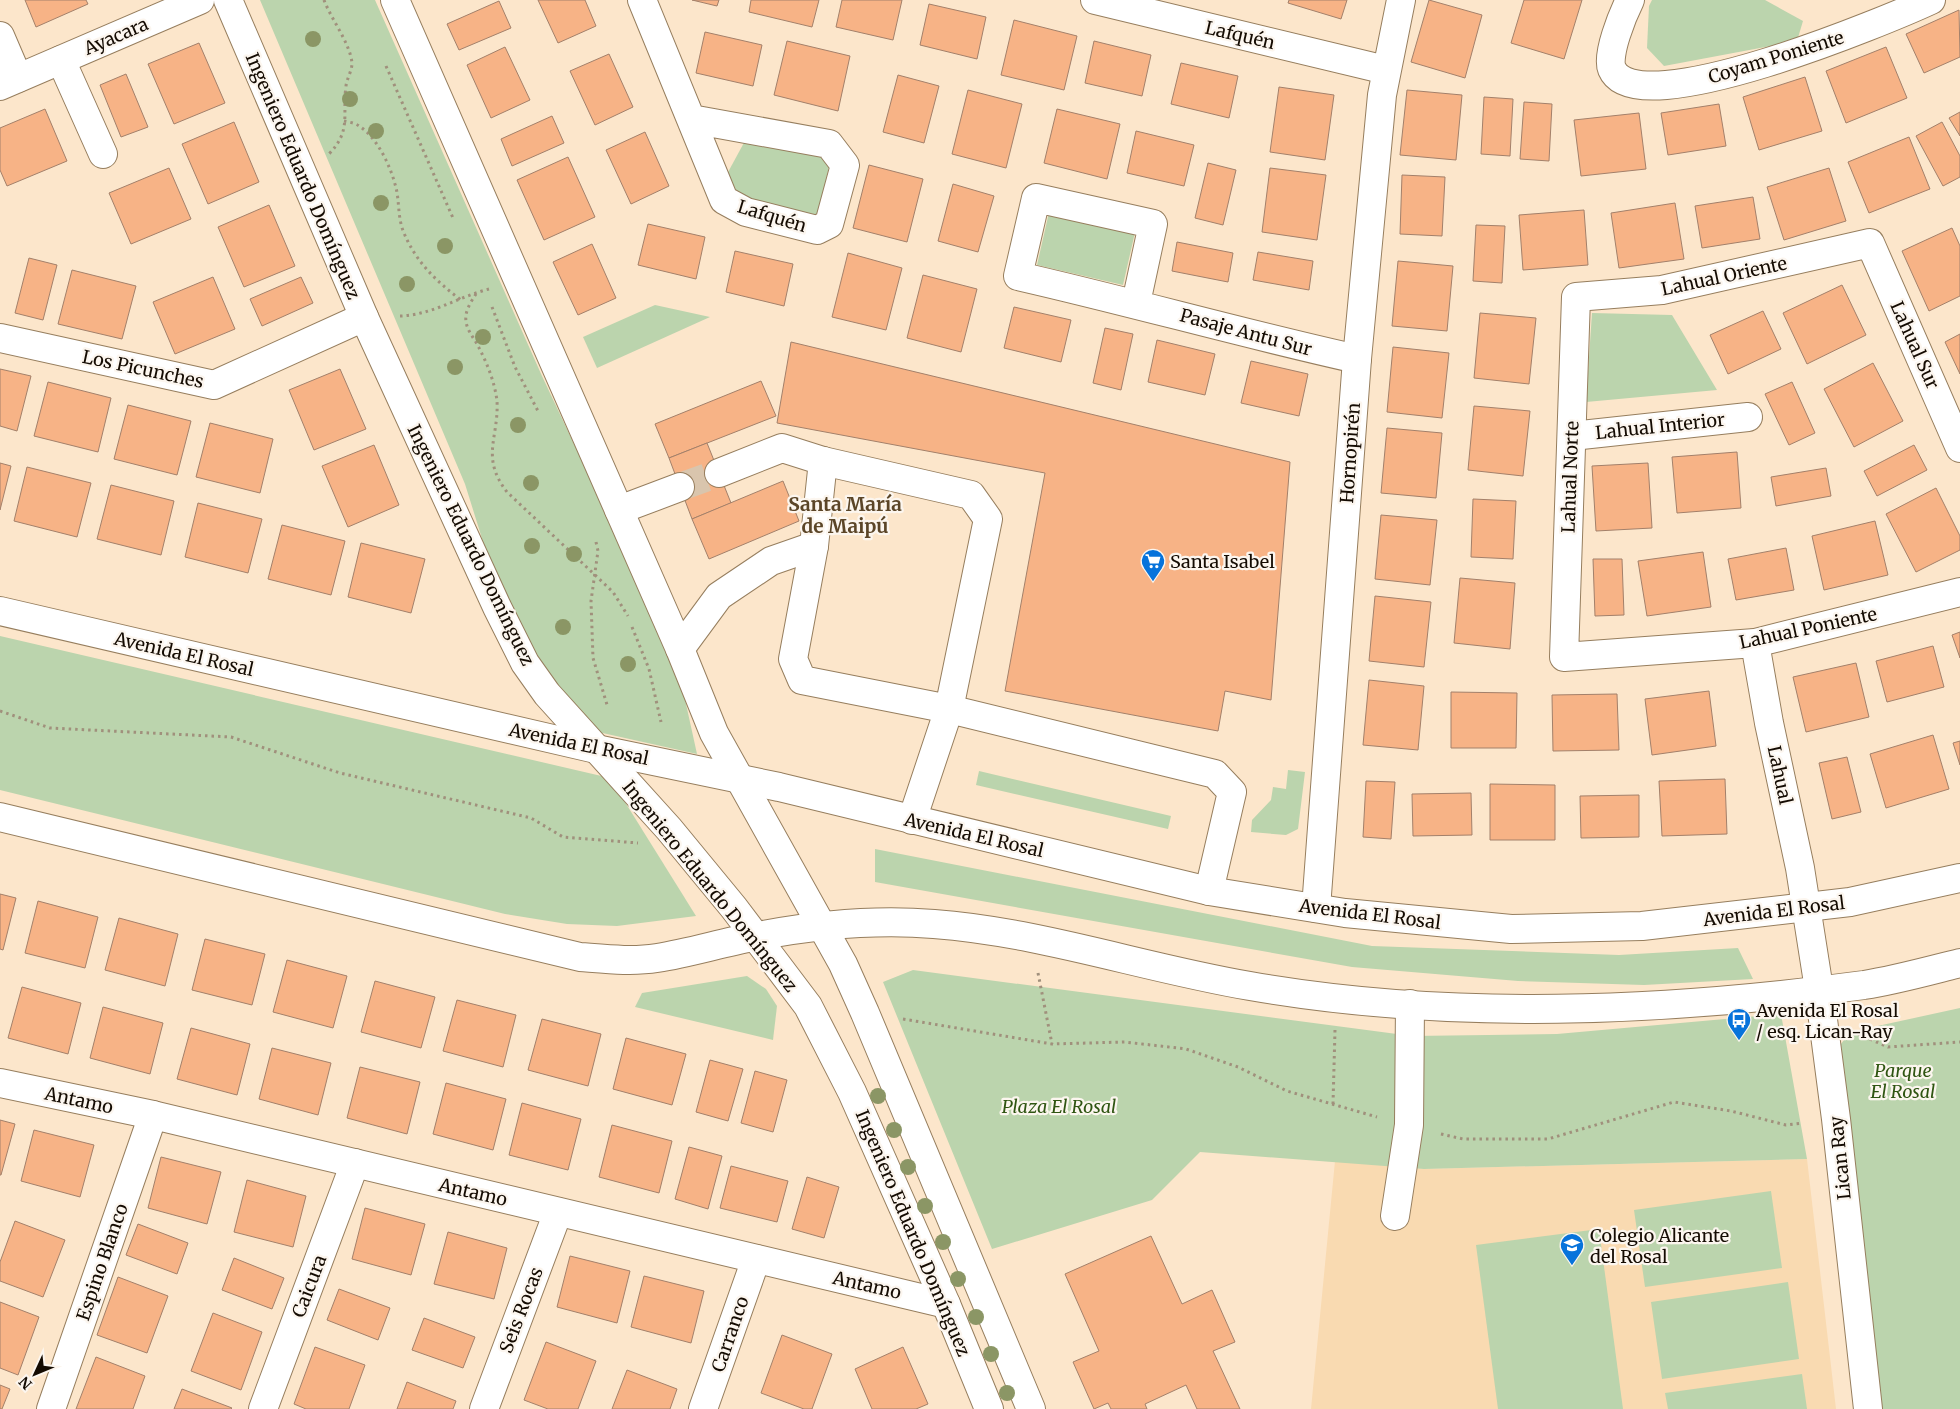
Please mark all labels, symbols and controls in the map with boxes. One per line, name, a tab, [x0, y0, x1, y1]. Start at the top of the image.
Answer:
street label: Ayacara	[79, 12, 152, 60]
street label: Lafquén	[1203, 16, 1277, 54]
street label: Coyam Poniente	[1705, 25, 1847, 89]
street label: Ingeniero Eduardo Domínguez	[241, 49, 366, 303]
street label: Lafquén	[735, 195, 809, 237]
street label: Lahual Oriente	[1659, 251, 1789, 301]
street label: Lahual Sur	[1885, 298, 1945, 392]
street label: Pasaje Antu Sur	[1178, 303, 1314, 361]
street label: Los Picunches	[80, 345, 206, 393]
street label: Hornopirén	[1335, 402, 1365, 504]
street label: Lahual Interior	[1594, 408, 1726, 444]
street label: Ingeniero Eduardo Domínguez	[402, 421, 540, 670]
street label: Lahual Norte	[1557, 421, 1583, 533]
district label: Santa María de Maipú	[788, 492, 902, 538]
supermarket icon: Santa Isabel	[1140, 548, 1166, 582]
place label: Santa Isabel	[1170, 550, 1275, 573]
street label: Lahual Poniente	[1737, 602, 1879, 654]
street label: Avenida El Rosal	[111, 627, 256, 681]
street label: Avenida El Rosal	[506, 718, 651, 770]
street label: Lahual	[1763, 744, 1798, 807]
street label: Ingeniero Eduardo Domínguez	[618, 776, 803, 997]
street label: Avenida El Rosal	[901, 808, 1046, 862]
street label: Avenida El Rosal	[1701, 891, 1847, 931]
street label: Avenida El Rosal	[1297, 894, 1443, 934]
place label: Avenida El Rosal / esq. Lican-Ray	[1755, 999, 1899, 1043]
bus stop icon: Avenida El Rosal / esq. Lican-Ray	[1726, 1007, 1752, 1041]
park label: Parque El Rosal	[1871, 1059, 1935, 1103]
street label: Antamo	[42, 1081, 115, 1118]
park label: Plaza El Rosal	[1002, 1095, 1116, 1118]
street label: Ingeniero Eduardo Domínguez	[851, 1106, 976, 1360]
street label: Lican Ray	[1824, 1114, 1856, 1201]
street label: Antamo	[436, 1173, 509, 1211]
street label: Espino Blanco	[71, 1200, 133, 1324]
place label: Colegio Alicante del Rosal	[1590, 1224, 1729, 1268]
school or university icon: Colegio Alicante del Rosal	[1559, 1232, 1585, 1266]
street label: Caicura	[287, 1251, 332, 1321]
street label: Seis Rocas	[494, 1264, 548, 1356]
street label: Antamo	[830, 1266, 903, 1304]
street label: Carranco	[706, 1293, 754, 1375]
north arrow	[10, 1349, 60, 1399]
text: N	[15, 1373, 36, 1393]

